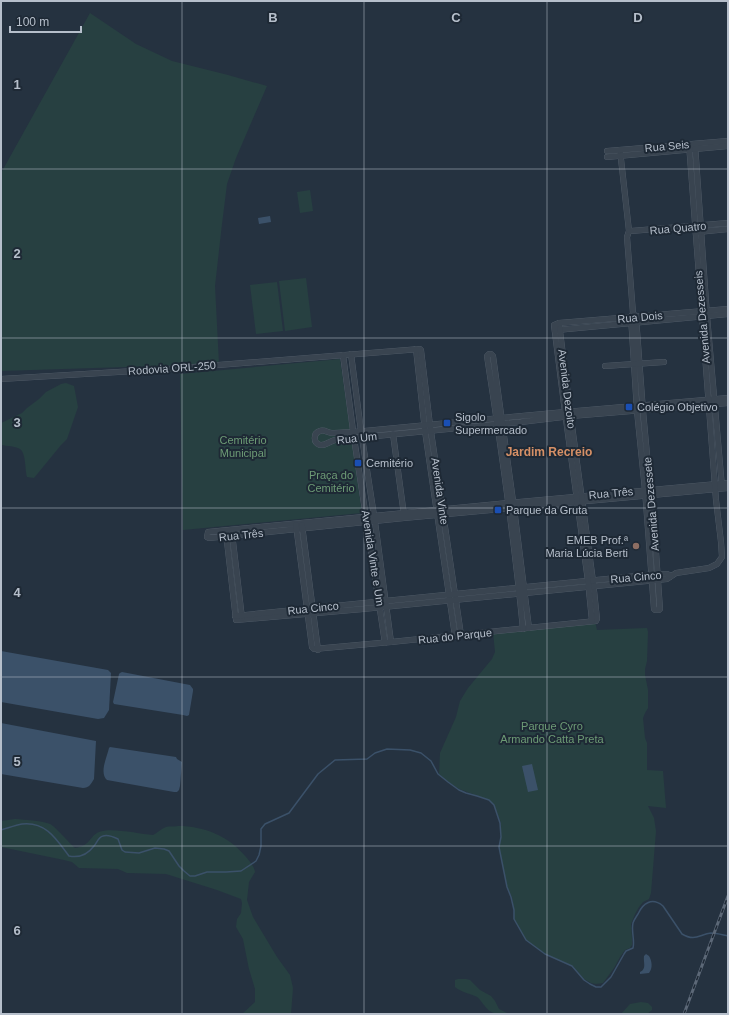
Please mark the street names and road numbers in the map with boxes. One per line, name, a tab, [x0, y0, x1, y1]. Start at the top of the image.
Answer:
street label: Rua Seis	[644, 138, 690, 154]
street label: Rua Quatro	[649, 220, 707, 236]
street label: Avenida Dezesseis	[692, 269, 712, 364]
street label: Rua Dois	[617, 309, 664, 325]
street label: Avenida Dezoito	[556, 349, 578, 429]
street label: Rodovia ORL-250	[128, 359, 216, 377]
street label: Rua Um	[336, 430, 378, 446]
street label: Avenida Dezessete	[641, 456, 661, 552]
street label: Avenida Vinte	[429, 457, 451, 525]
street label: Rua Três	[588, 485, 634, 501]
street label: Avenida Vinte e Um	[360, 509, 386, 607]
street label: Rua Três	[218, 527, 264, 543]
street label: Rua Cinco	[610, 569, 662, 585]
street label: Rua Cinco	[287, 599, 339, 617]
street label: Rua do Parque	[418, 626, 492, 646]

